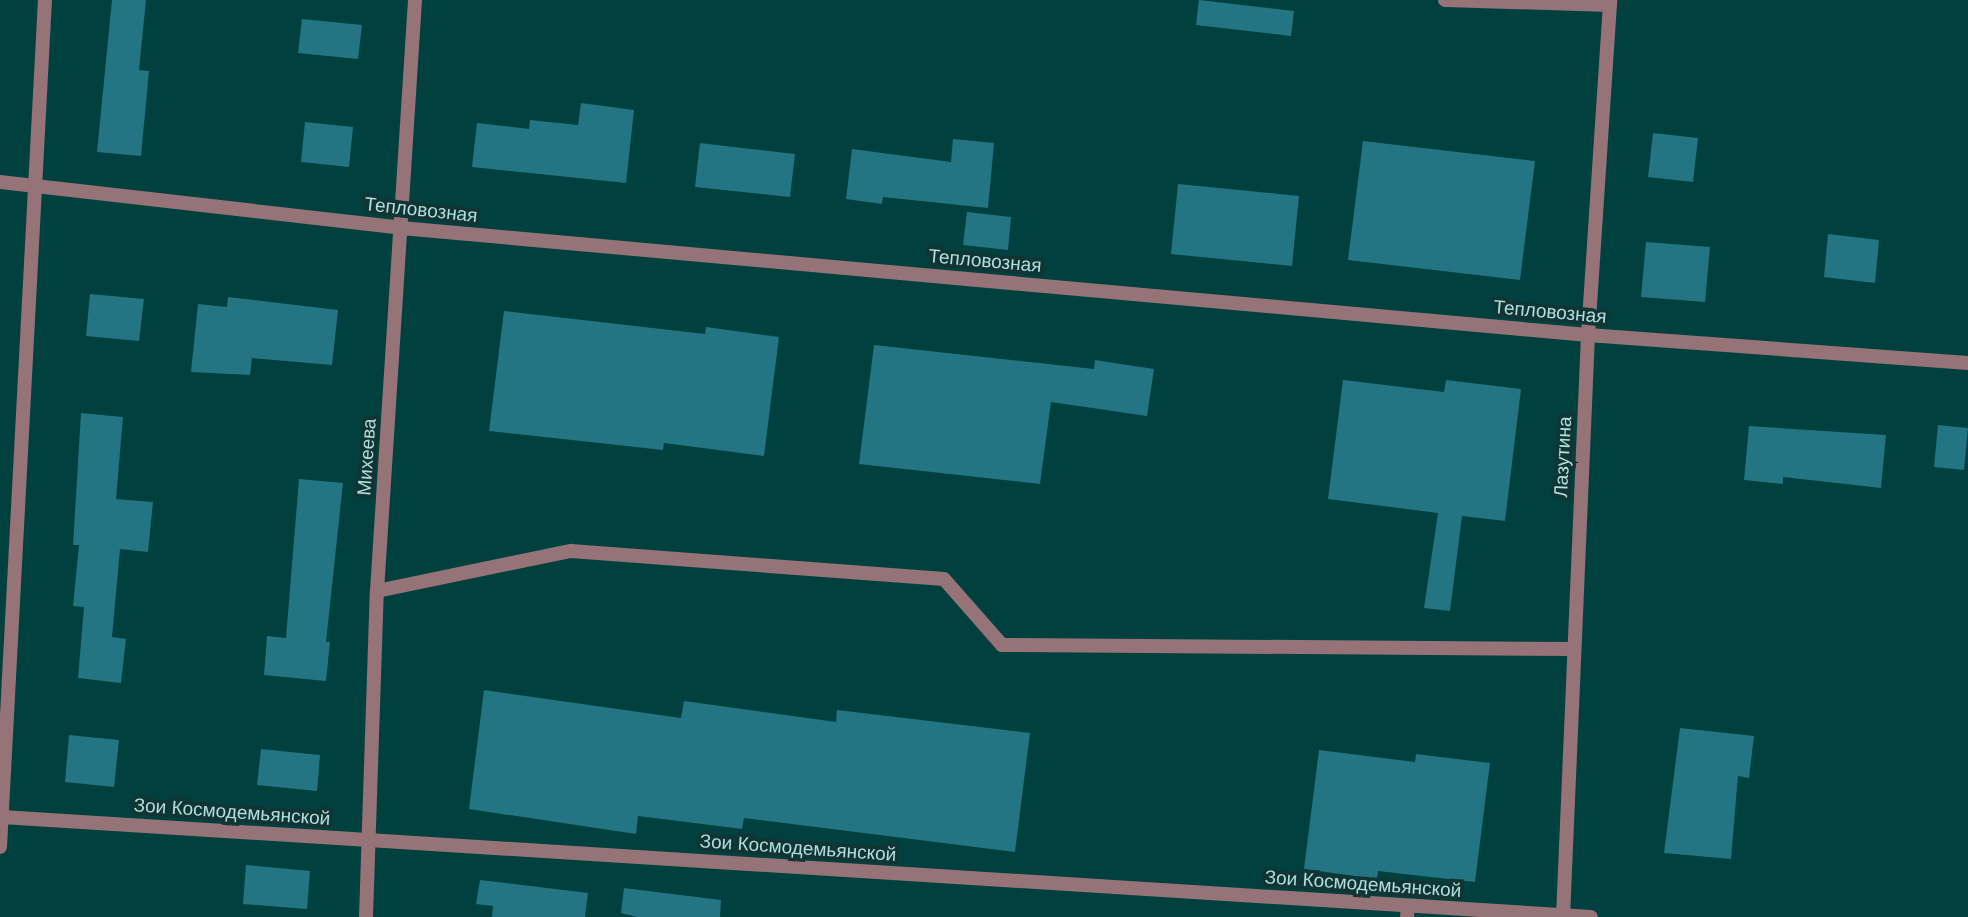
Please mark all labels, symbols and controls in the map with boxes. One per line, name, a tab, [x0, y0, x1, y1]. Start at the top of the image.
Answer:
street label: Тепловозная	[363, 193, 479, 227]
street label: Тепловозная	[927, 245, 1043, 277]
street label: Тепловозная	[1492, 296, 1608, 328]
street label: Лазутина	[1549, 416, 1577, 498]
street label: Михеева	[353, 418, 381, 496]
street label: Зои Космодемьянской	[133, 794, 331, 830]
street label: Зои Космодемьянской	[699, 830, 897, 866]
street label: Зои Космодемьянской	[1264, 866, 1462, 902]

